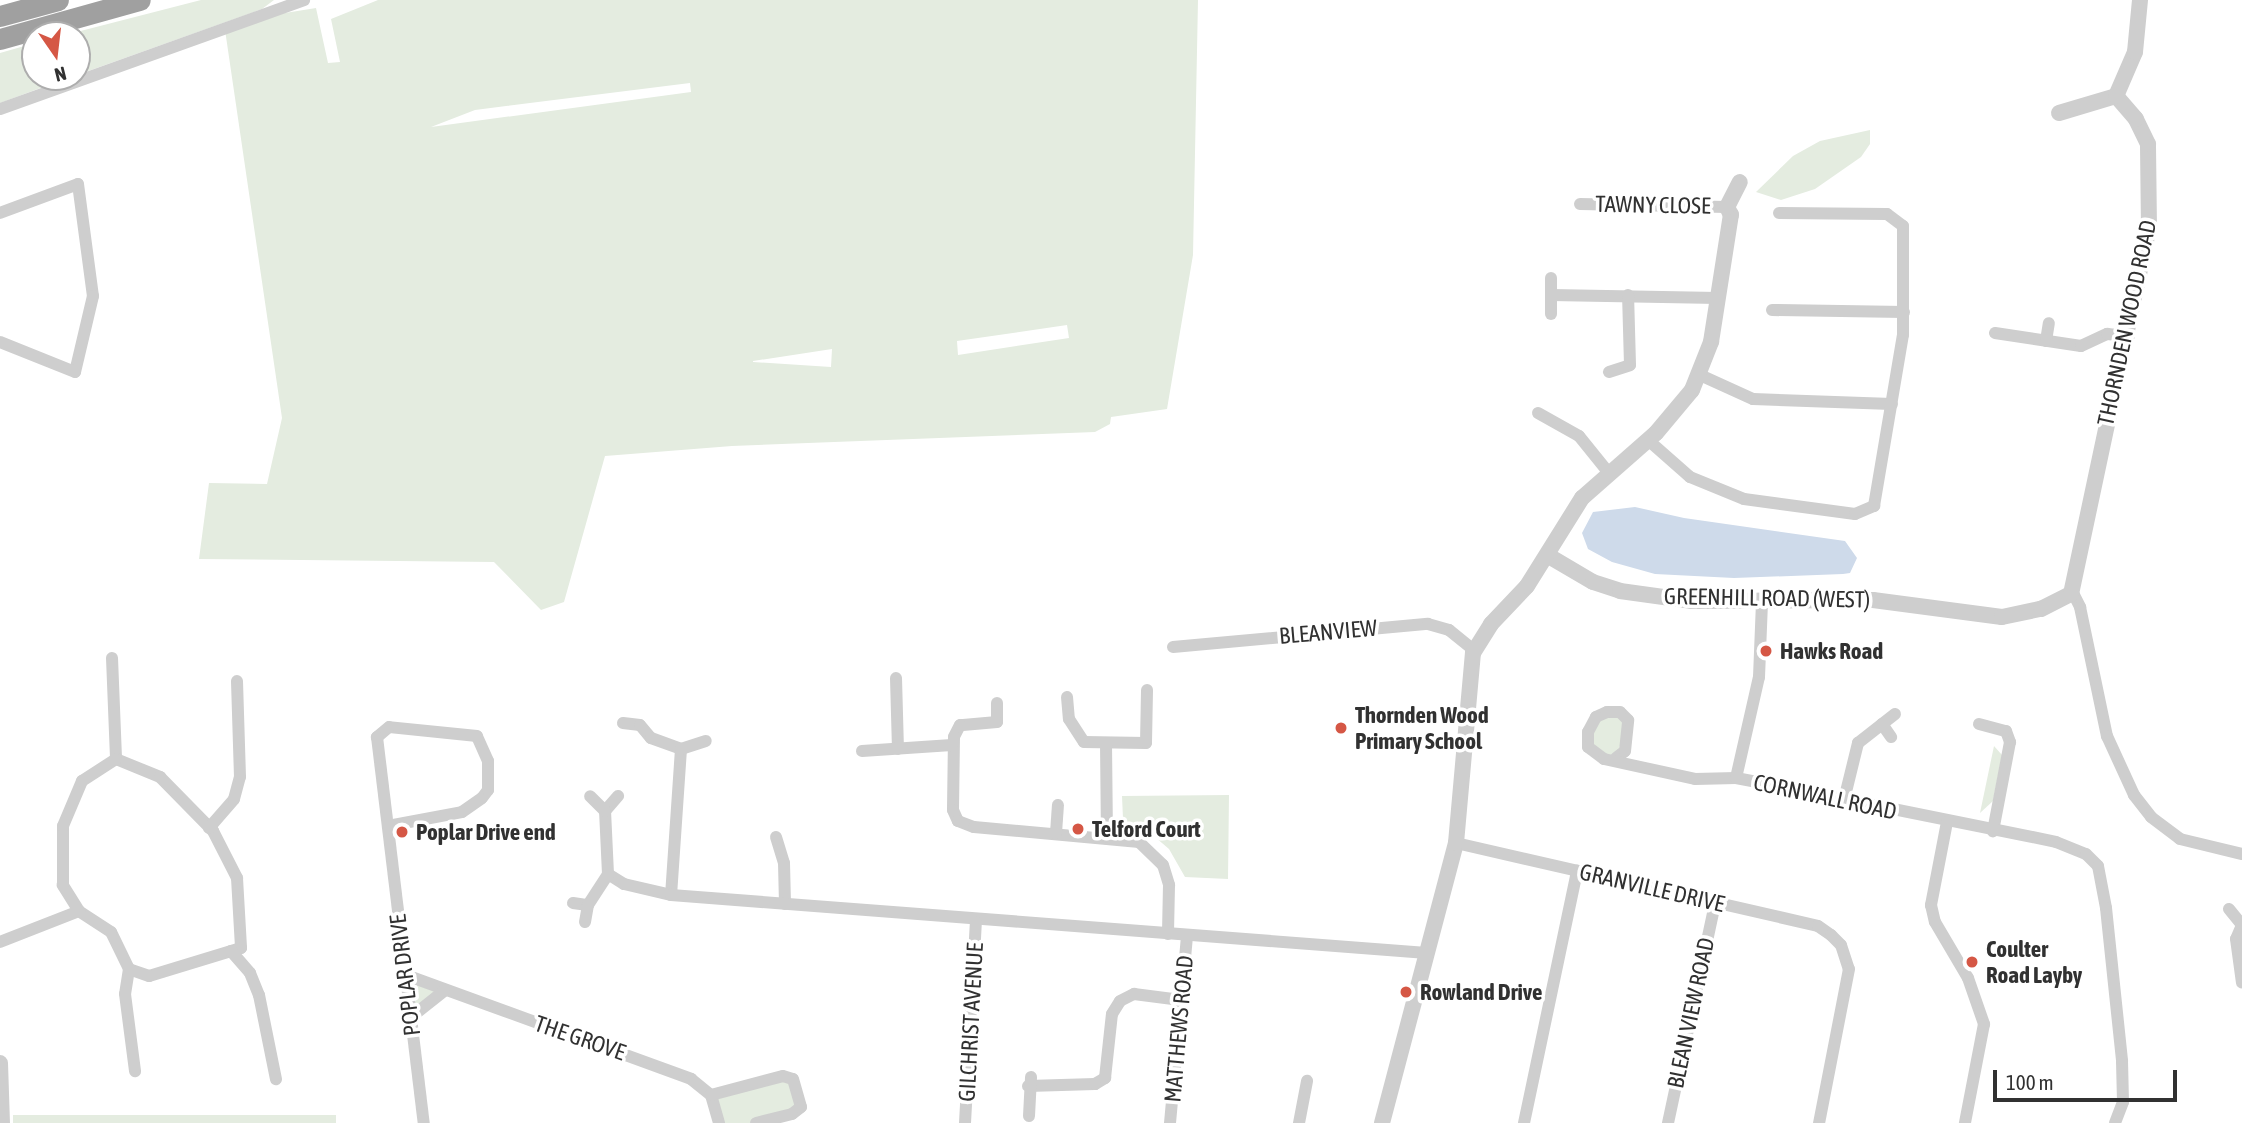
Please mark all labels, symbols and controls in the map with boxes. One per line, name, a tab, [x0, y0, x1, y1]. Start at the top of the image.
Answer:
north arrow	[21, 21, 91, 91]
text: N	[52, 62, 69, 86]
street label: TAWNY CLOSE	[1595, 190, 1711, 220]
street label: THORNDEN WOOD ROAD	[2092, 218, 2162, 428]
street label: GREENHILL ROAD (WEST)	[1664, 582, 1870, 614]
street label: BLEANVIEW	[1278, 614, 1378, 650]
place label: Hawks Road	[1780, 637, 1883, 665]
marker: Hawks Road	[1758, 643, 1774, 659]
place label: Thornden Wood Primary School	[1355, 701, 1489, 755]
marker: Thornden Wood Primary School	[1333, 720, 1349, 736]
street label: CORNWALL ROAD	[1751, 768, 1899, 826]
place label: Telford Court	[1092, 815, 1201, 843]
place label: Poplar Drive end	[416, 818, 556, 846]
marker: Telford Court	[1070, 821, 1086, 837]
marker: Poplar Drive end	[394, 824, 410, 840]
street label: GRANVILLE DRIVE	[1577, 858, 1727, 918]
street label: POPLAR DRIVE	[384, 913, 426, 1037]
street label: BLEAN VIEW ROAD	[1662, 935, 1720, 1091]
place label: Coulter Road Layby	[1986, 935, 2082, 989]
street label: GILCHRIST AVENUE	[953, 942, 989, 1102]
street label: MATTHEWS ROAD	[1159, 954, 1199, 1104]
marker: Coulter Road Layby	[1964, 954, 1980, 970]
place label: Rowland Drive	[1420, 978, 1542, 1006]
marker: Rowland Drive	[1398, 984, 1414, 1000]
street label: THE GROVE	[531, 1010, 629, 1066]
scale bar	[1997, 1056, 2181, 1100]
text: 100 m	[2006, 1070, 2054, 1094]

